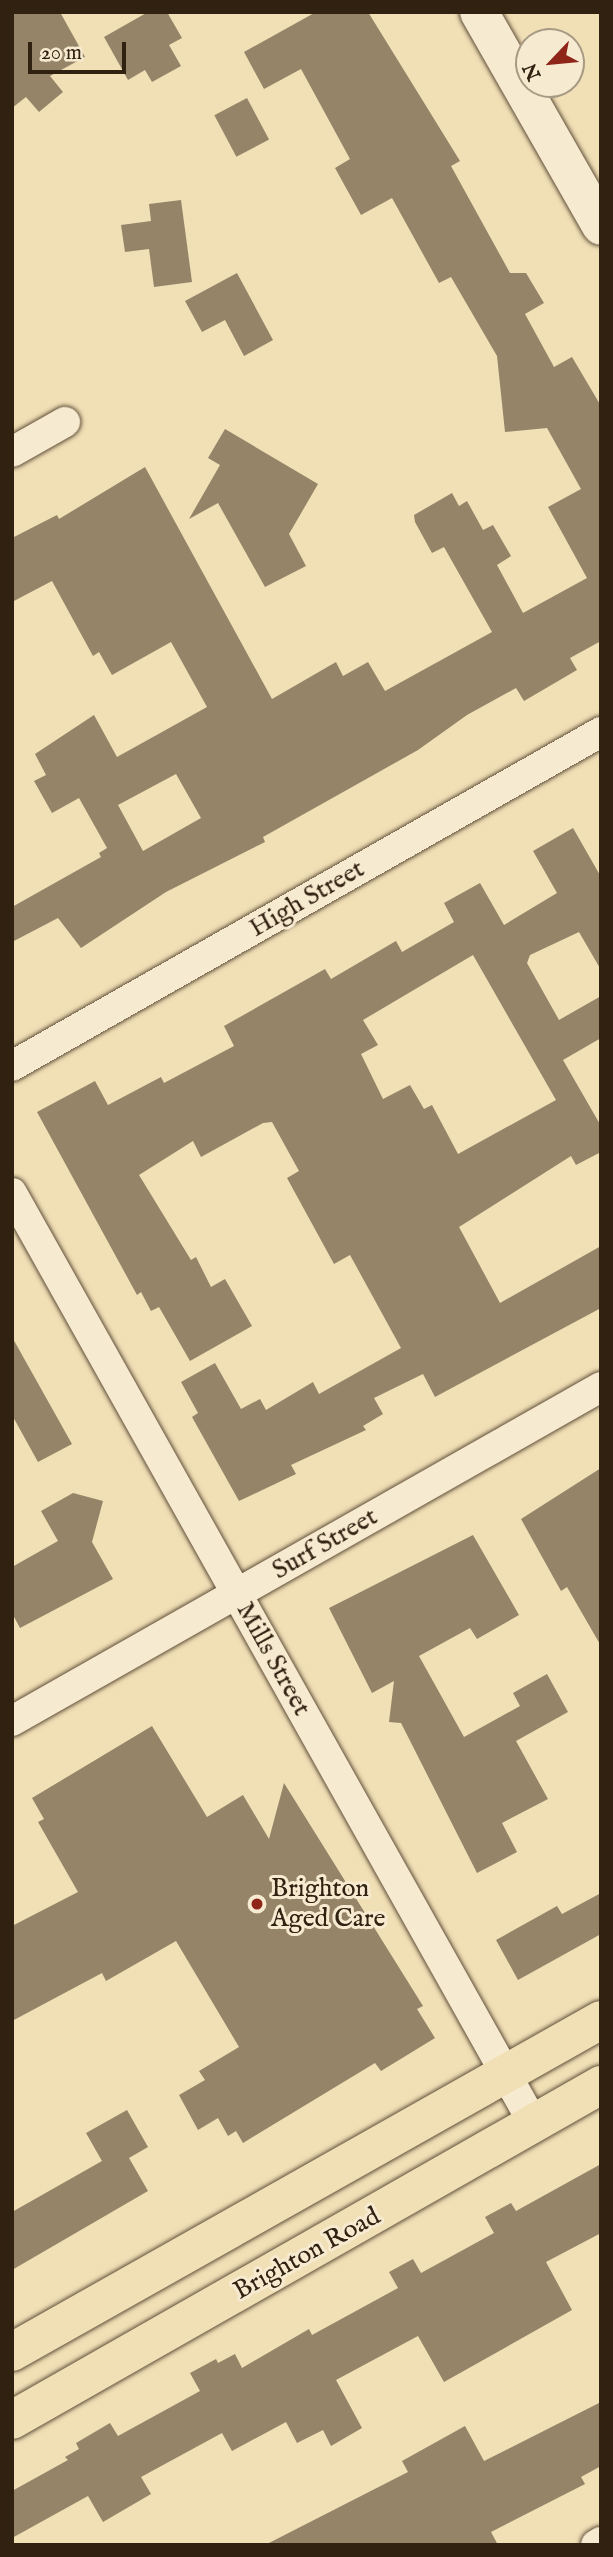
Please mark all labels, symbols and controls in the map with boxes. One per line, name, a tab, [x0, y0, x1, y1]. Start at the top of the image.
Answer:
scale bar	[32, 28, 130, 72]
north arrow	[515, 28, 585, 98]
text: 20 m	[41, 40, 82, 67]
text: N	[519, 59, 547, 84]
street label: High Street	[244, 854, 370, 944]
street label: Surf Street	[267, 1501, 383, 1587]
street label: Mills Street	[229, 1597, 317, 1721]
place label: Brighton Aged Care	[271, 1873, 385, 1934]
marker: Brighton Aged Care	[249, 1896, 265, 1912]
street label: Brighton Road	[228, 2201, 386, 2307]

